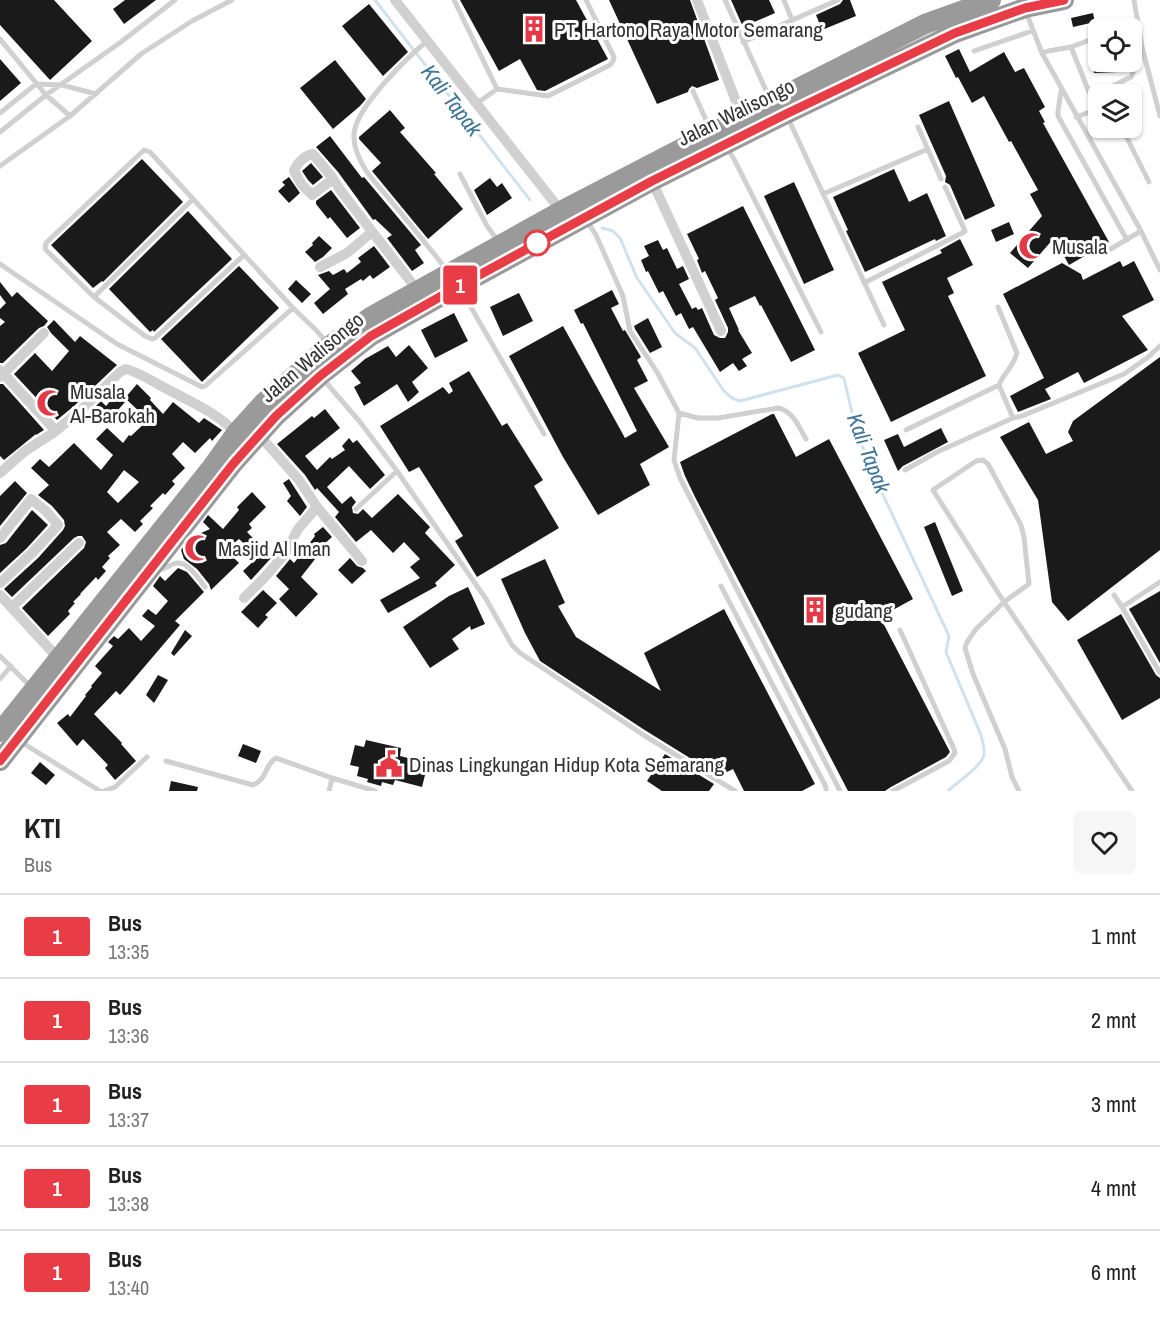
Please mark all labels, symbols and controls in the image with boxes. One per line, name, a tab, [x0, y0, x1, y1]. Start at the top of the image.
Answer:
building icon: PT. Hartono Raya Motor Semarang	[519, 14, 549, 44]
place label: PT. Hartono Raya Motor Semarang	[554, 15, 823, 44]
map controls	[1088, 18, 1142, 138]
button: locate	[1088, 18, 1142, 72]
water label: Kali Tapak	[415, 58, 490, 143]
street label: Jalan Walisongo	[673, 71, 799, 153]
button: layers	[1088, 84, 1142, 138]
unlabelled marker	[524, 230, 550, 256]
mosque icon: Musala	[1017, 231, 1047, 261]
place label: Musala	[1052, 232, 1108, 261]
line badge: 1	[440, 266, 480, 304]
text: 1	[455, 271, 465, 300]
street label: Jalan Walisongo	[254, 305, 370, 409]
place label: Musala Al-Barokah	[69, 377, 155, 430]
mosque icon: Musala Al-Barokah	[35, 388, 65, 418]
water label: Kali Tapak	[840, 409, 898, 498]
mosque icon: Masjid Al Iman	[183, 533, 213, 563]
place label: Masjid Al Iman	[218, 534, 331, 563]
building icon: gudang	[800, 595, 830, 625]
place label: gudang	[835, 596, 893, 625]
public building icon: Dinas Lingkungan Hidup Kota Semarang	[374, 749, 404, 779]
place label: Dinas Lingkungan Hidup Kota Semarang	[409, 750, 724, 779]
text: KTI	[24, 809, 61, 847]
button: heart	[1073, 811, 1136, 874]
text: Bus	[24, 851, 52, 878]
text: Bus	[108, 908, 142, 938]
text: 1 mnt	[1091, 921, 1136, 951]
text: 1	[52, 922, 62, 951]
text: 13:35	[108, 938, 149, 965]
text: Bus	[108, 992, 142, 1022]
text: 2 mnt	[1091, 1005, 1136, 1035]
text: 1	[52, 1006, 62, 1035]
text: 13:36	[108, 1022, 149, 1049]
text: Bus	[108, 1076, 142, 1106]
text: 3 mnt	[1091, 1089, 1136, 1119]
text: 1	[52, 1090, 62, 1119]
text: 13:37	[108, 1106, 149, 1133]
text: Bus	[108, 1160, 142, 1190]
text: 4 mnt	[1091, 1173, 1136, 1203]
text: 1	[52, 1174, 62, 1203]
text: 13:38	[108, 1190, 149, 1217]
text: Bus	[108, 1244, 142, 1274]
text: 6 mnt	[1091, 1257, 1136, 1287]
text: 1	[52, 1258, 62, 1287]
text: 13:40	[108, 1274, 149, 1301]

